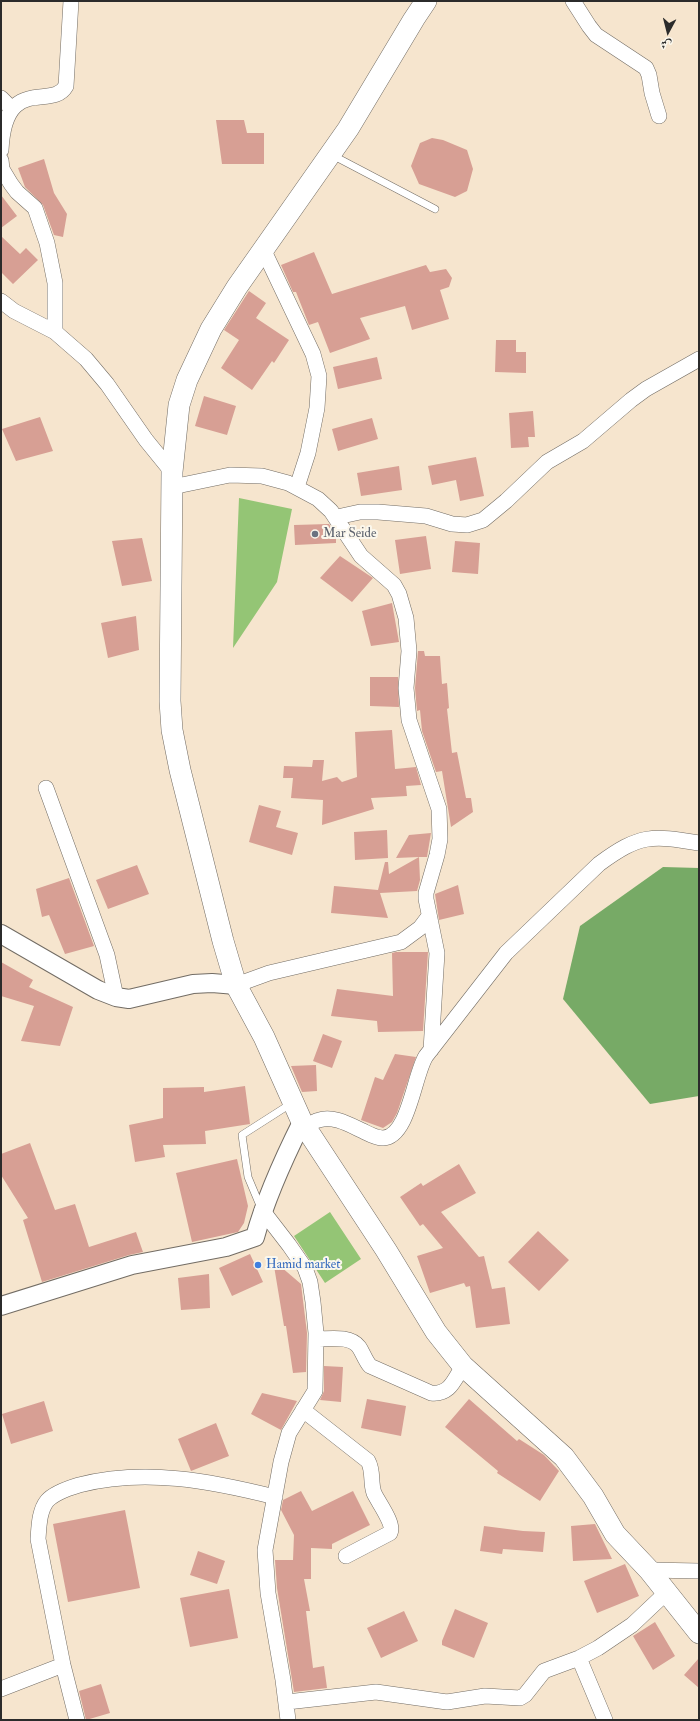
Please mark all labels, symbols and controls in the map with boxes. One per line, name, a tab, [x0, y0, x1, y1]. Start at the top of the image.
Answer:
north arrow	[648, 12, 688, 52]
text: ش	[660, 37, 673, 52]
place label: Mar Seide	[323, 526, 376, 542]
marker: Mar Seide	[310, 529, 320, 539]
place label: Hamid market	[266, 1257, 341, 1273]
marker: Hamid market	[253, 1260, 263, 1270]

